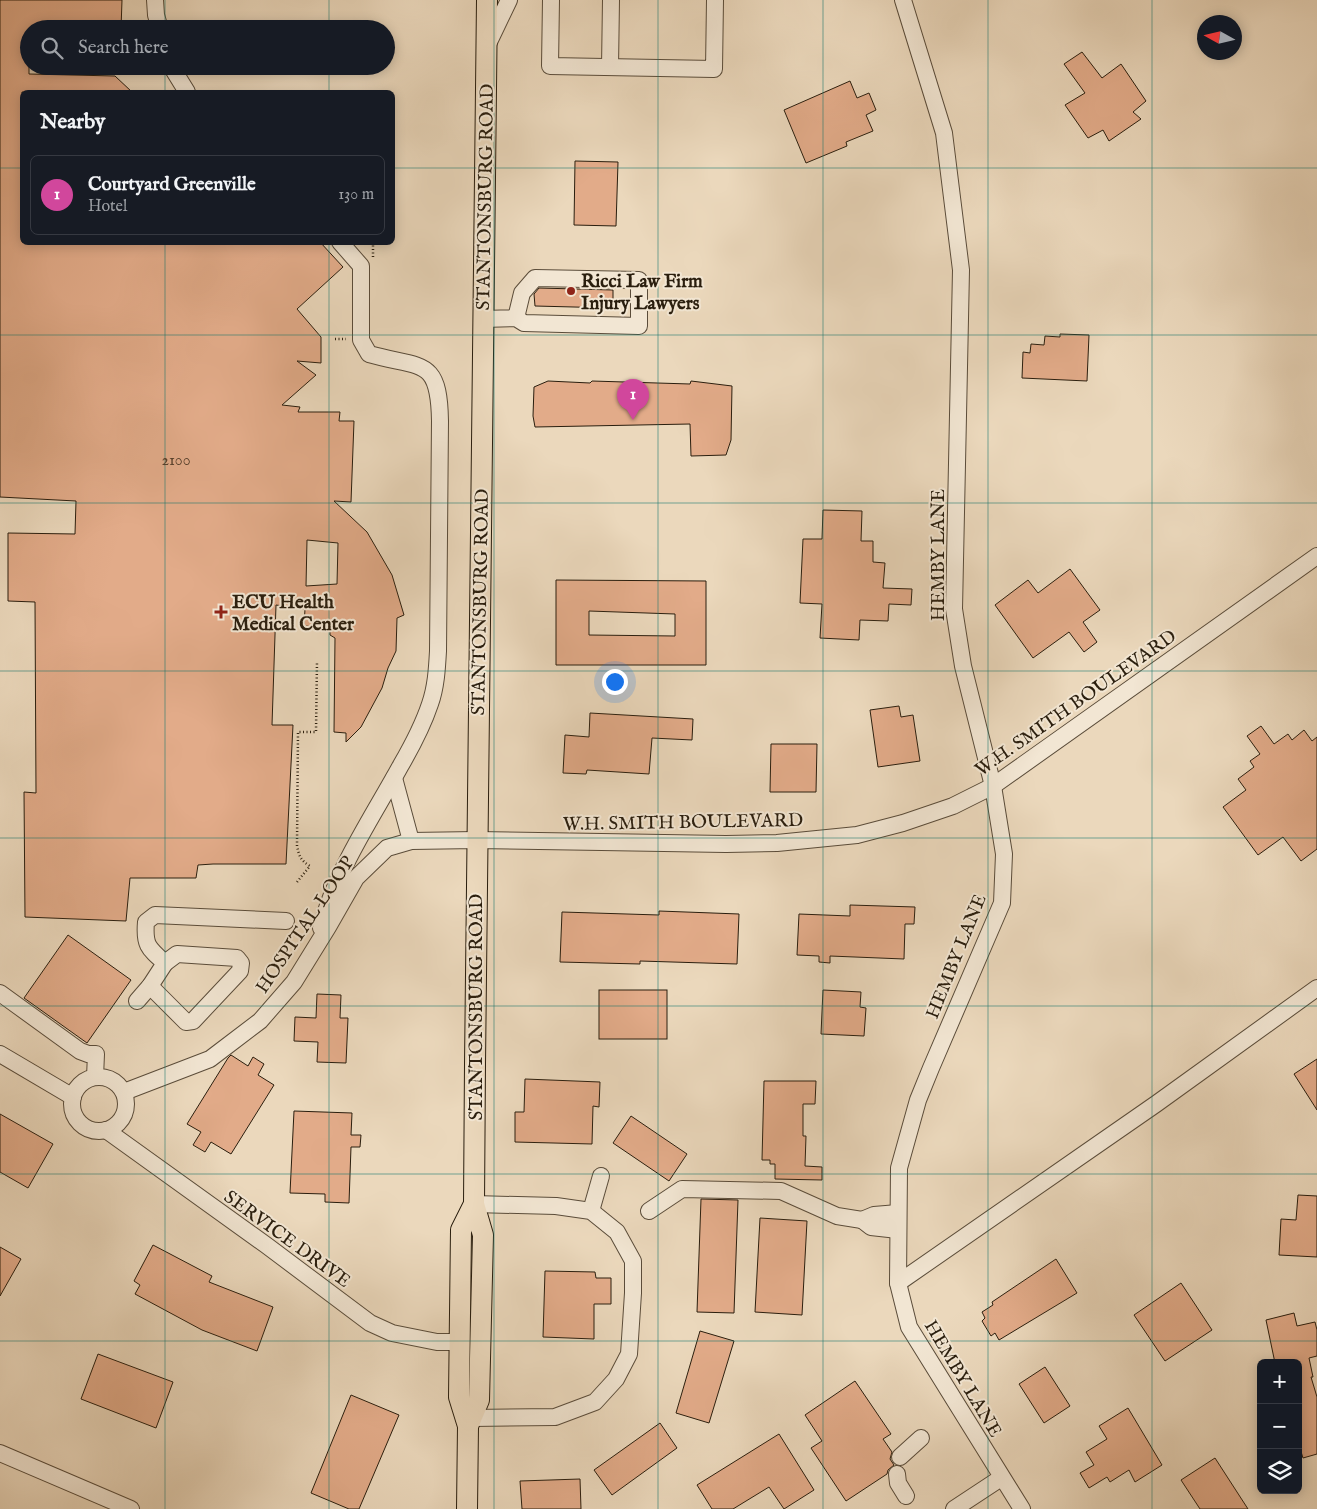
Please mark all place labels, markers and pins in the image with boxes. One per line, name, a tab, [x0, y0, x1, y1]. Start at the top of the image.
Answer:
place label: Ricci Law Firm Injury Lawyers	[581, 270, 703, 316]
marker: Ricci Law Firm Injury Lawyers	[565, 285, 577, 297]
pin: 1	[617, 379, 649, 420]
place label: ECU Health Medical Center	[232, 591, 355, 637]
marker: ECU Health Medical Center	[214, 605, 228, 619]

